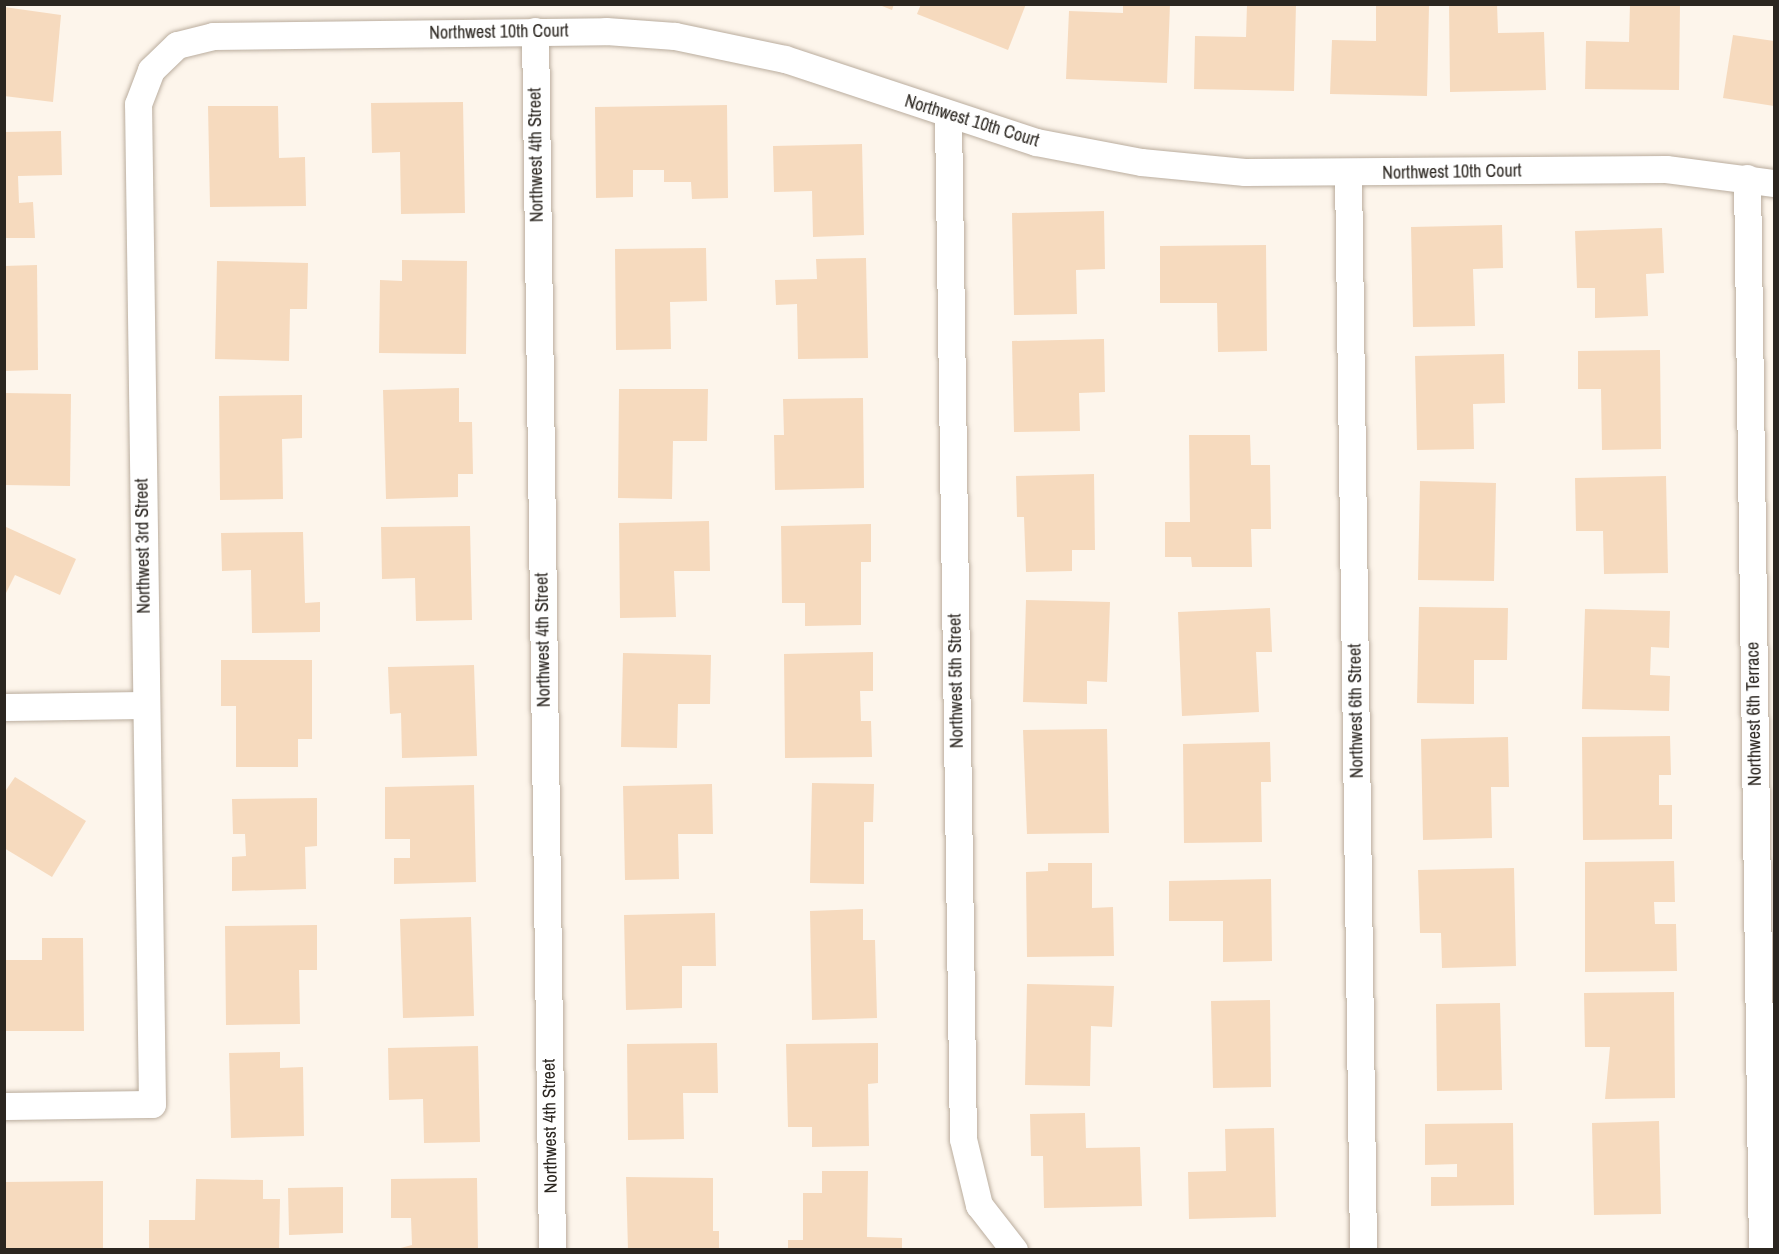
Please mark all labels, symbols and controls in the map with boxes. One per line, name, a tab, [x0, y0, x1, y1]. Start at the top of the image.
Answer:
street label: Northwest 10th Court	[429, 20, 569, 44]
street label: Northwest 4th Street	[524, 88, 548, 222]
street label: Northwest 10th Court	[902, 90, 1042, 152]
street label: Northwest 10th Court	[1382, 160, 1522, 184]
street label: Northwest 3rd Street	[131, 478, 155, 614]
street label: Northwest 4th Street	[531, 573, 555, 707]
street label: Northwest 5th Street	[944, 614, 968, 748]
street label: Northwest 6th Terrace	[1742, 642, 1766, 786]
street label: Northwest 6th Street	[1344, 644, 1368, 778]
street label: Northwest 4th Street	[538, 1059, 562, 1193]

